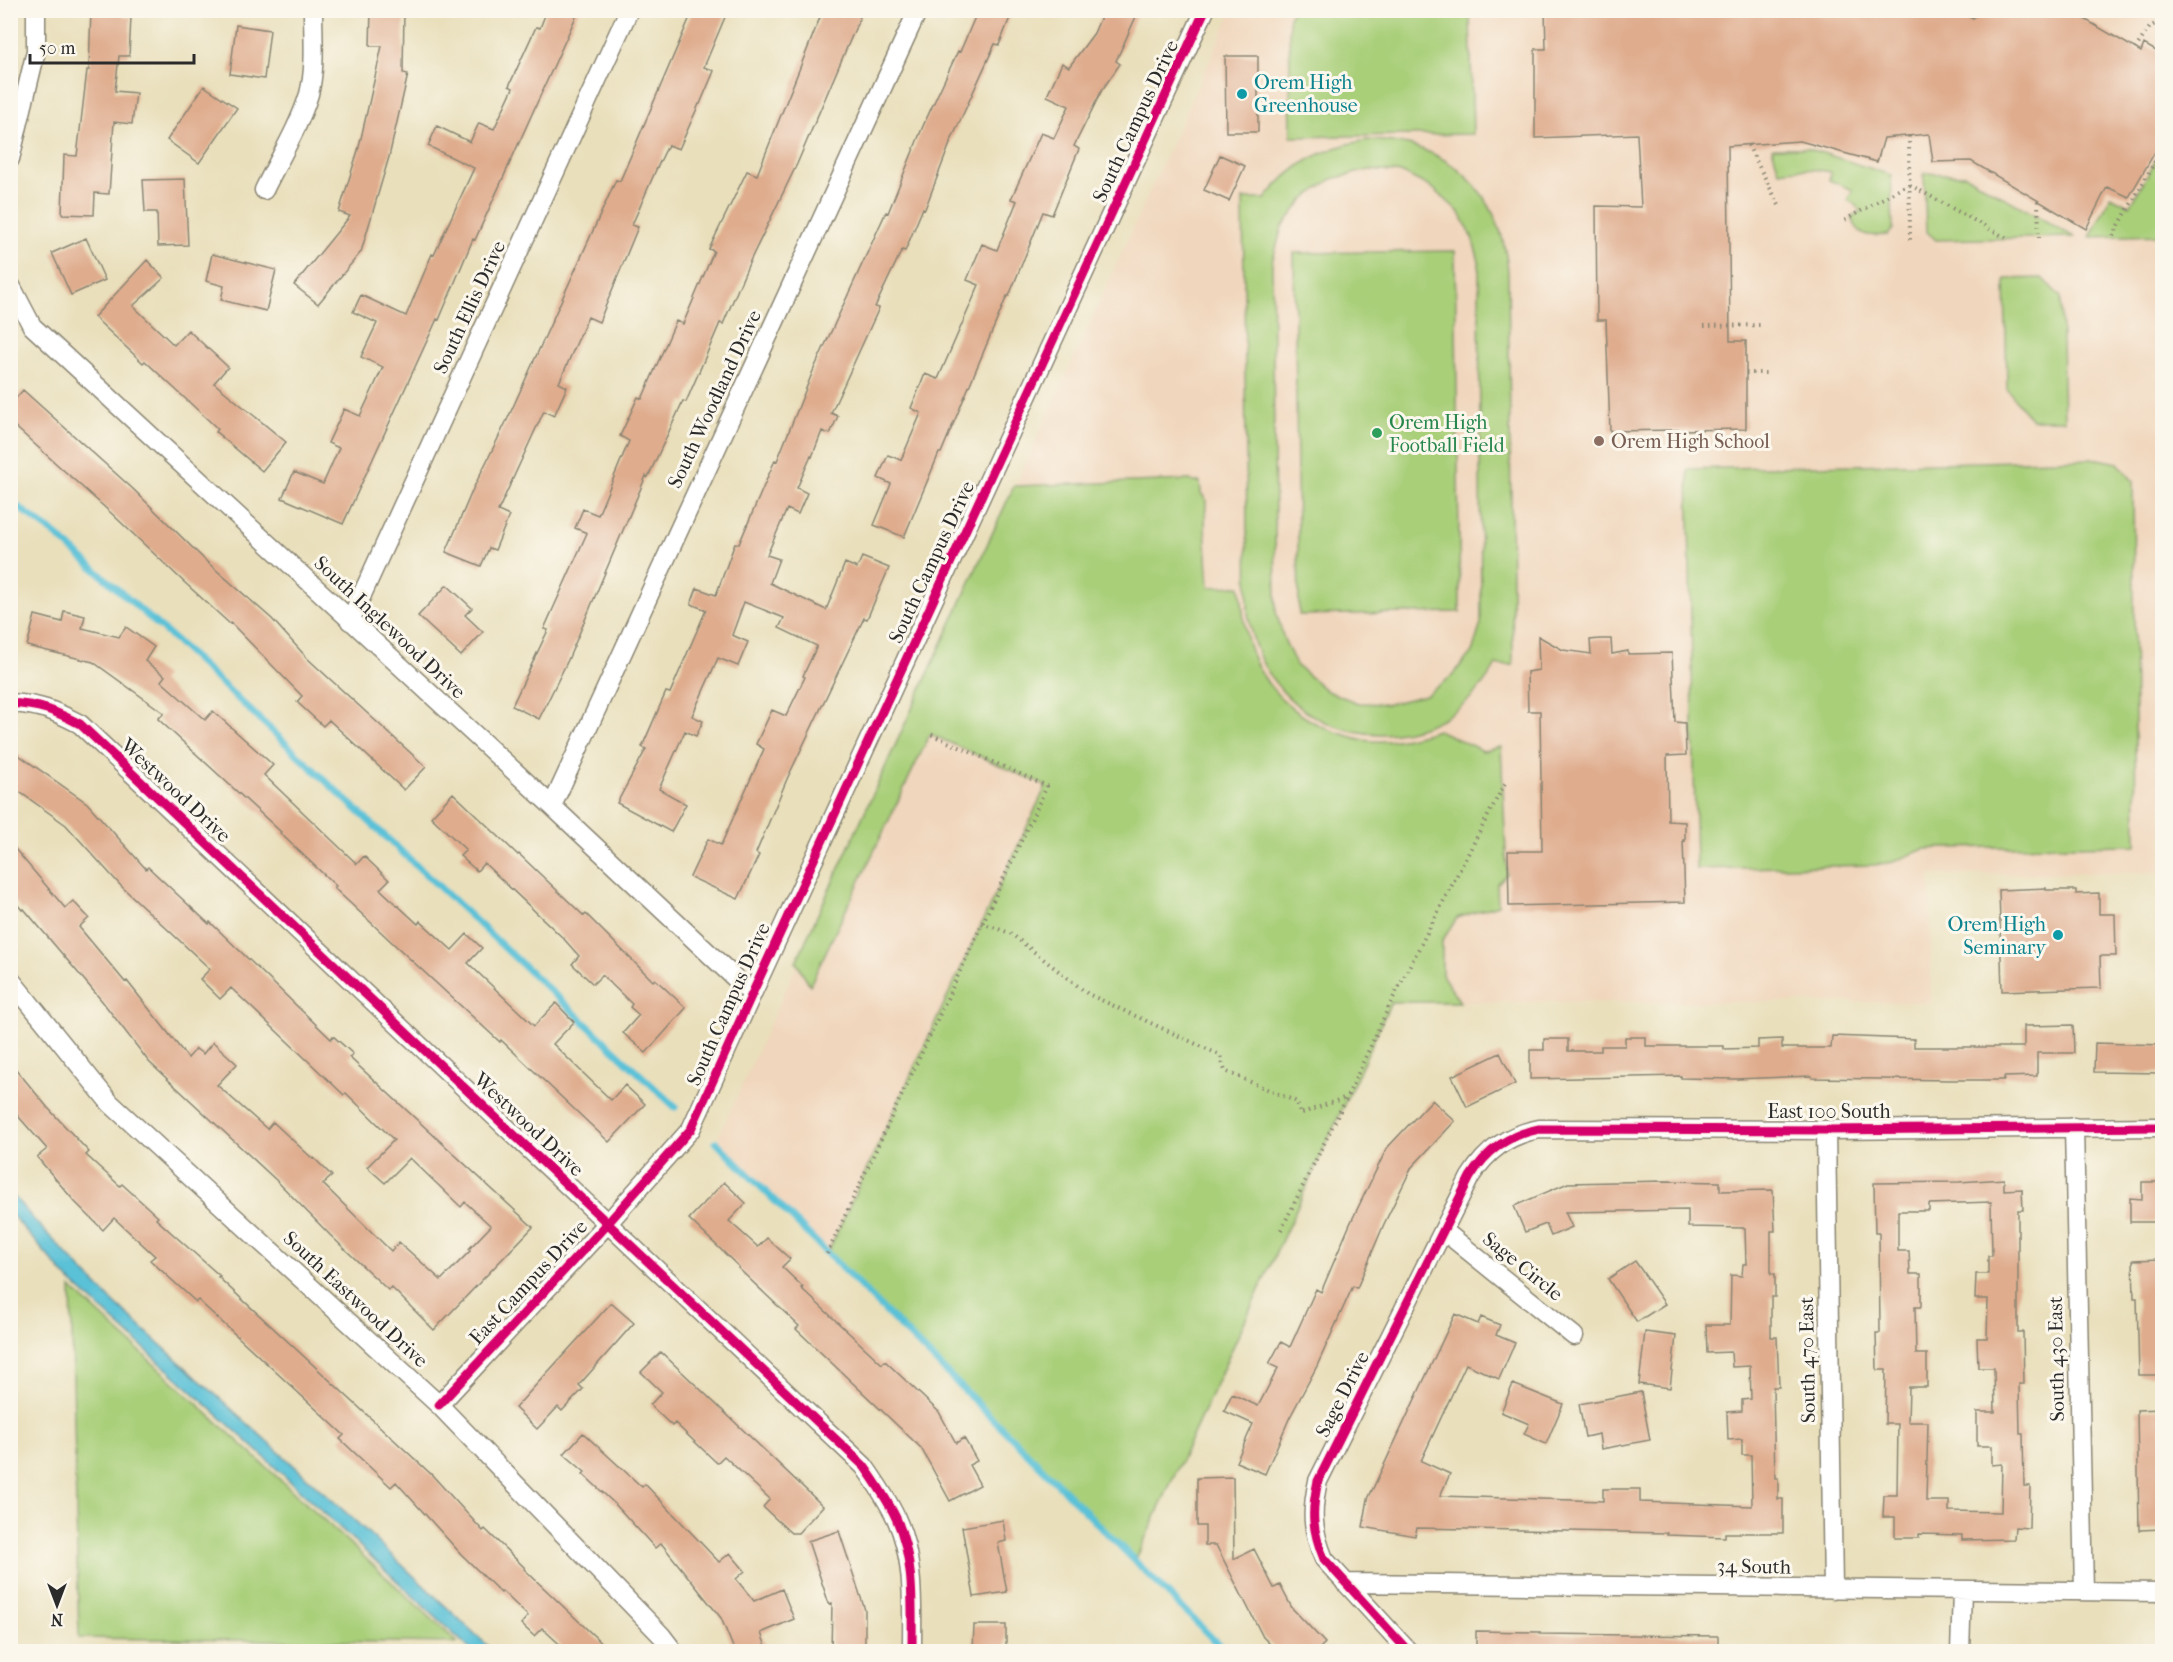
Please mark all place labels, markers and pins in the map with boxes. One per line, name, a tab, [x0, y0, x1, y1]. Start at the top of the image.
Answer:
place label: Orem High Greenhouse	[1254, 71, 1358, 117]
marker: Orem High Greenhouse	[1235, 87, 1249, 101]
place label: Orem High Football Field	[1389, 411, 1506, 457]
marker: Orem High Football Field	[1370, 426, 1384, 440]
place label: Orem High School	[1611, 430, 1770, 453]
marker: Orem High School	[1592, 434, 1606, 448]
place label: Orem High Seminary	[1947, 913, 2047, 959]
marker: Orem High Seminary	[2051, 928, 2065, 942]

